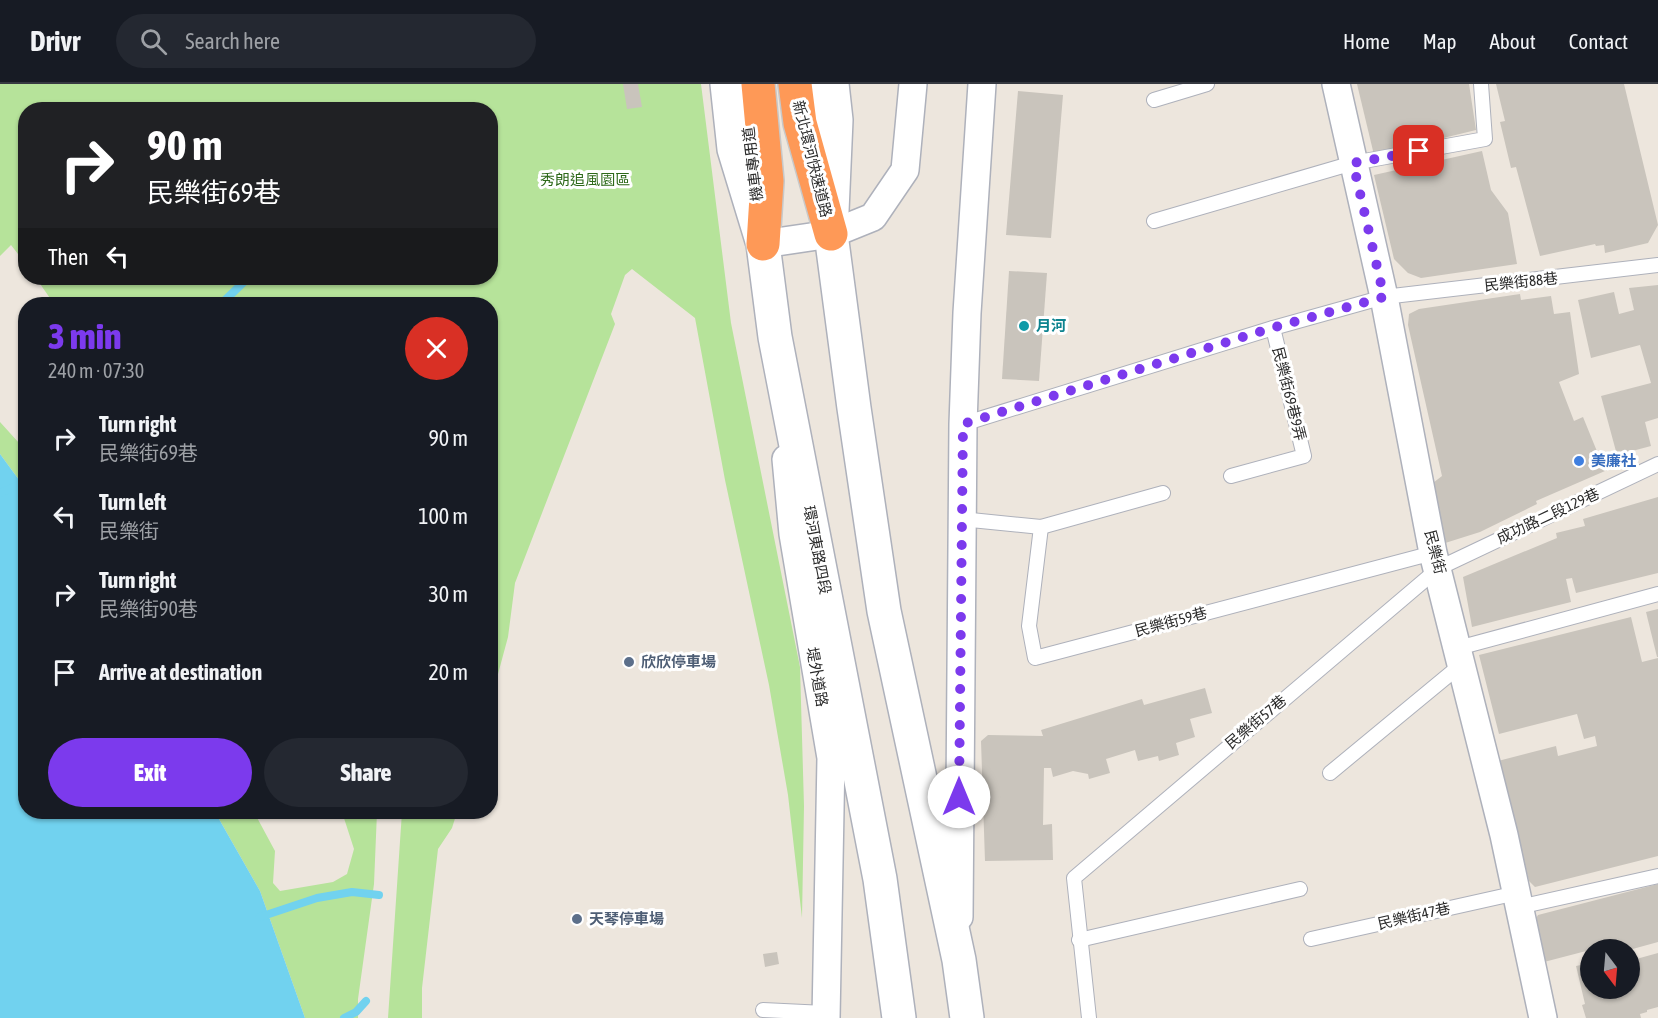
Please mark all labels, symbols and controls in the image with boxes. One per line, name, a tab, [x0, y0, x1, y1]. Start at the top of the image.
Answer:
search box	[116, 14, 536, 68]
text: Drivr	[30, 25, 80, 57]
icon: search	[137, 25, 170, 58]
text: Search here	[185, 28, 280, 54]
text: Home	[1343, 29, 1390, 53]
text: Map	[1423, 29, 1457, 53]
text: About	[1490, 29, 1536, 53]
text: Contact	[1569, 29, 1628, 53]
street label: 新北環河快速道路	[790, 99, 835, 219]
text: 90 m	[147, 121, 222, 169]
pin	[1393, 125, 1444, 176]
icon: right	[48, 126, 126, 204]
street label: 機車專用道	[739, 126, 766, 202]
icon: arrive	[1402, 134, 1435, 167]
park label: 秀朗追風園區	[540, 171, 630, 188]
text: 民樂街69巷	[147, 177, 280, 208]
icon: left	[101, 240, 134, 273]
text: Then	[48, 244, 89, 270]
street label: 民樂街88巷	[1483, 269, 1559, 294]
text: 3 min	[48, 315, 122, 357]
button: close	[405, 317, 468, 380]
place label: 月河	[1036, 317, 1066, 334]
marker: 月河	[1017, 319, 1031, 333]
street label: 民樂街69巷9弄	[1270, 345, 1309, 443]
text: 240 m · 07:30	[48, 359, 144, 382]
text: Turn right	[99, 411, 176, 437]
icon: right	[48, 422, 81, 455]
text: 90 m	[428, 425, 468, 451]
text: 民樂街69巷	[99, 441, 198, 464]
place label: 美廉社	[1591, 452, 1636, 469]
marker: 美廉社	[1572, 454, 1586, 468]
street label: 成功路二段129巷	[1494, 484, 1602, 547]
text: Turn left	[99, 489, 166, 515]
icon: left	[48, 500, 81, 533]
text: 100 m	[418, 503, 468, 529]
street label: 環河東路四段	[801, 504, 834, 596]
text: 民樂街	[99, 519, 159, 542]
street label: 民樂街	[1422, 528, 1449, 576]
text: Turn right	[99, 567, 176, 593]
icon: right	[48, 578, 81, 611]
text: 30 m	[428, 581, 468, 607]
text: 民樂街90巷	[99, 597, 198, 620]
street label: 民樂街59巷	[1133, 604, 1209, 639]
street label: 堤外道路	[804, 646, 831, 708]
place label: 欣欣停車場	[641, 653, 716, 670]
marker: 欣欣停車場	[622, 655, 636, 669]
icon: arrive	[48, 656, 81, 689]
text: Arrive at destination	[99, 659, 262, 685]
text: 20 m	[428, 659, 468, 685]
street label: 民樂街57巷	[1222, 691, 1290, 752]
button: Exit	[48, 738, 252, 807]
button: Share	[264, 738, 468, 807]
position arrow	[927, 765, 991, 829]
street label: 民樂街47巷	[1376, 899, 1452, 932]
place label: 天琴停車場	[589, 910, 664, 927]
marker: 天琴停車場	[570, 912, 584, 926]
north arrow	[1580, 939, 1640, 999]
map controls	[1580, 939, 1640, 999]

